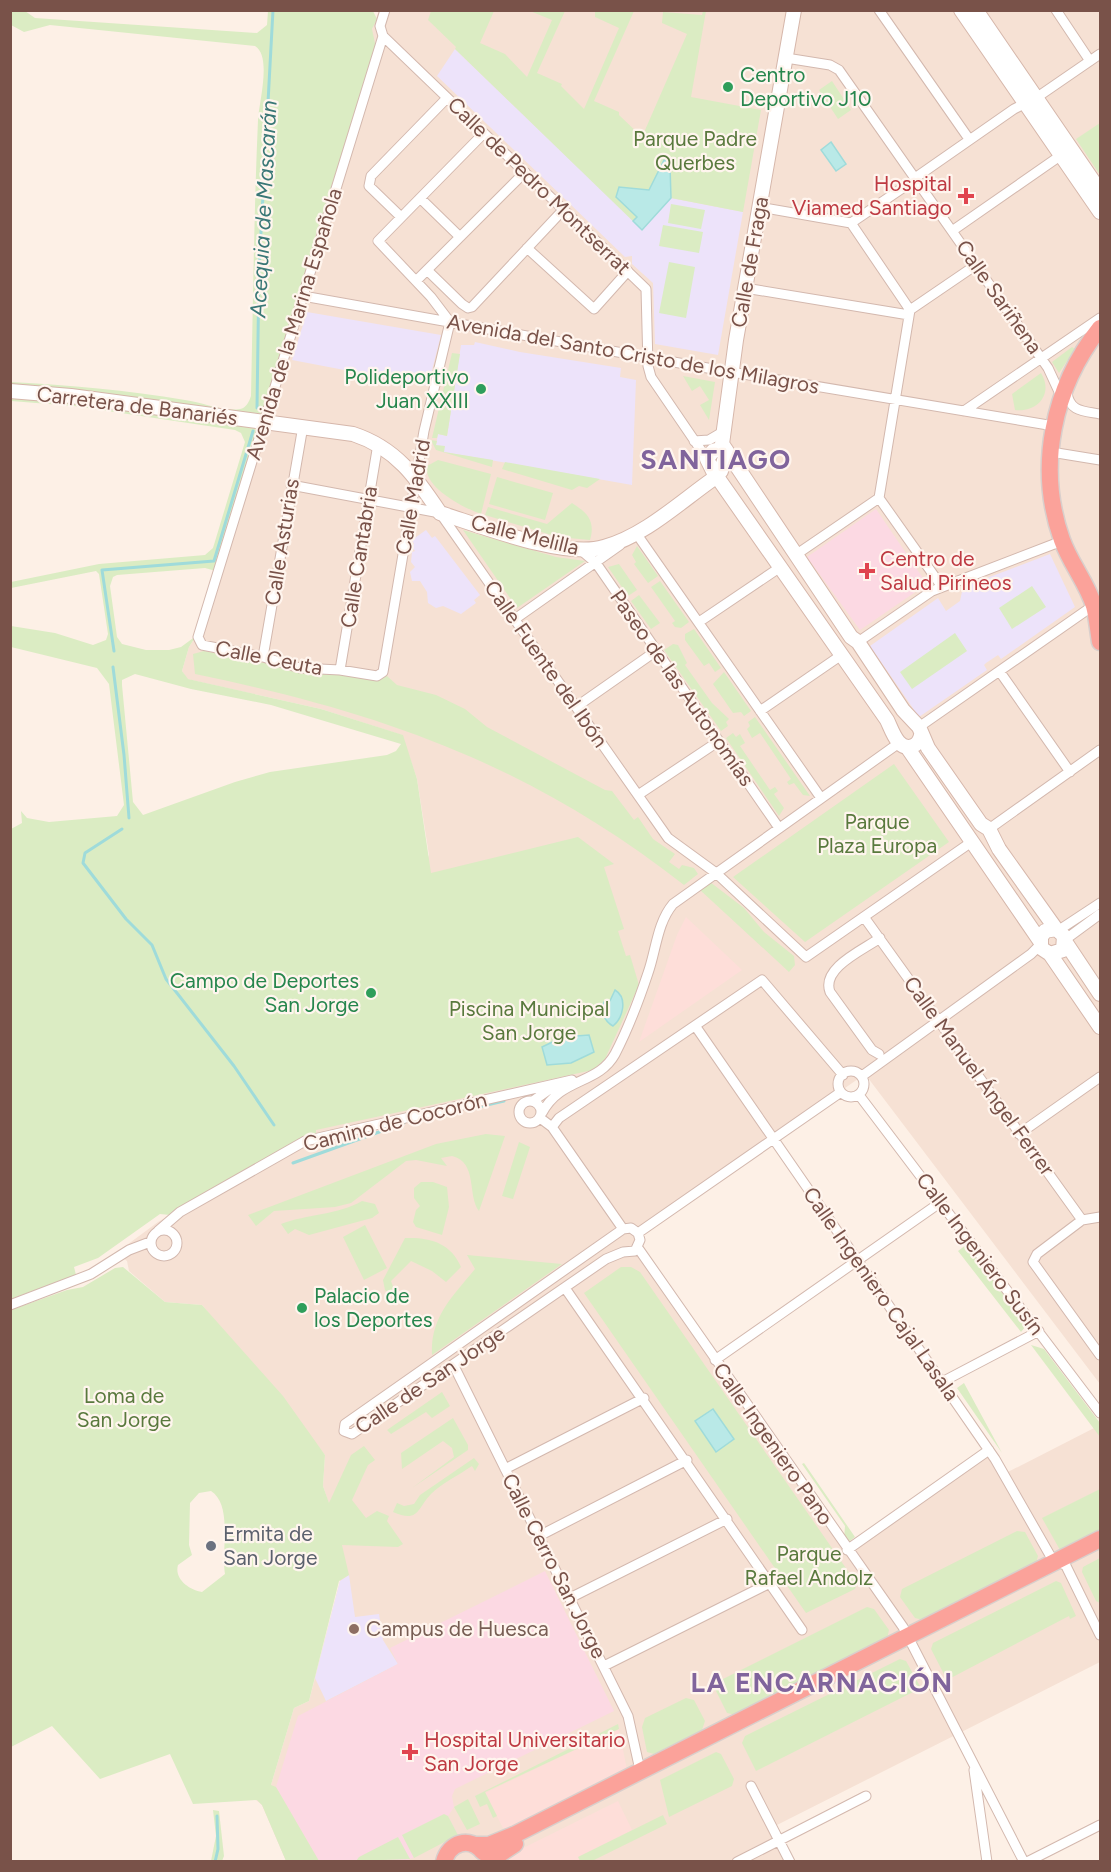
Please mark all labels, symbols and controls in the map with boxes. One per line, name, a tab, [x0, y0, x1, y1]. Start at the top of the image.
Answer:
place label: Centro Deportivo J10	[740, 62, 871, 111]
marker: Centro Deportivo J10	[721, 80, 735, 94]
street label: Calle de Pedro Montserrat	[443, 92, 636, 280]
water label: Acequia de Mascarán	[244, 100, 283, 319]
park label: Parque Padre Querbes	[633, 126, 757, 175]
place label: Hospital Viamed Santiago	[792, 171, 952, 220]
street label: Avenida de la Marina Española	[240, 185, 347, 463]
marker: Hospital Viamed Santiago	[957, 187, 975, 205]
street label: Calle de Fraga	[726, 194, 773, 329]
street label: Calle Sariñena	[951, 235, 1048, 358]
street label: Avenida del Santo Cristo de los Milagros	[445, 308, 821, 399]
place label: Polideportivo Juan XXIII	[344, 364, 469, 413]
street label: Carretera de Banariés	[35, 381, 239, 430]
marker: Polideportivo Juan XXIII	[474, 382, 488, 396]
street label: Calle Madrid	[390, 437, 435, 557]
district label: SANTIAGO	[640, 443, 792, 476]
street label: Calle Asturias	[259, 477, 304, 607]
street label: Calle Cantabria	[335, 484, 382, 629]
street label: Calle Melilla	[469, 509, 582, 560]
place label: Centro de Salud Pirineos	[880, 546, 1012, 595]
marker: Centro de Salud Pirineos	[858, 562, 876, 580]
street label: Calle Fuente del Ibón	[479, 576, 613, 752]
street label: Paseo de las Autonomías	[605, 585, 760, 791]
street label: Calle Ceuta	[213, 635, 325, 680]
park label: Parque Plaza Europa	[817, 809, 937, 858]
place label: Campo de Deportes San Jorge	[170, 968, 359, 1017]
street label: Calle Manuel Ángel Ferrer	[899, 971, 1060, 1180]
marker: Campo de Deportes San Jorge	[364, 986, 378, 1000]
park label: Piscina Municipal San Jorge	[449, 996, 609, 1045]
street label: Camino de Cocorón	[300, 1087, 489, 1156]
street label: Calle Ingeniero Susín	[911, 1168, 1050, 1340]
street label: Calle Ingeniero Cajal Lasala	[798, 1182, 965, 1405]
place label: Palacio de los Deportes	[314, 1283, 433, 1332]
marker: Palacio de los Deportes	[295, 1301, 309, 1315]
street label: Calle de San Jorge	[350, 1320, 509, 1439]
street label: Calle Ingeniero Pano	[708, 1358, 839, 1530]
park label: Loma de San Jorge	[77, 1383, 171, 1432]
street label: Calle Cerro San Jorge	[497, 1469, 612, 1662]
place label: Ermita de San Jorge	[223, 1521, 317, 1570]
marker: Ermita de San Jorge	[204, 1539, 218, 1553]
park label: Parque Rafael Andolz	[745, 1541, 873, 1590]
place label: Campus de Huesca	[366, 1616, 549, 1641]
marker: Campus de Huesca	[347, 1622, 361, 1636]
district label: LA ENCARNACIÓN	[690, 1666, 954, 1699]
place label: Hospital Universitario San Jorge	[424, 1727, 626, 1776]
marker: Hospital Universitario San Jorge	[401, 1743, 419, 1761]

